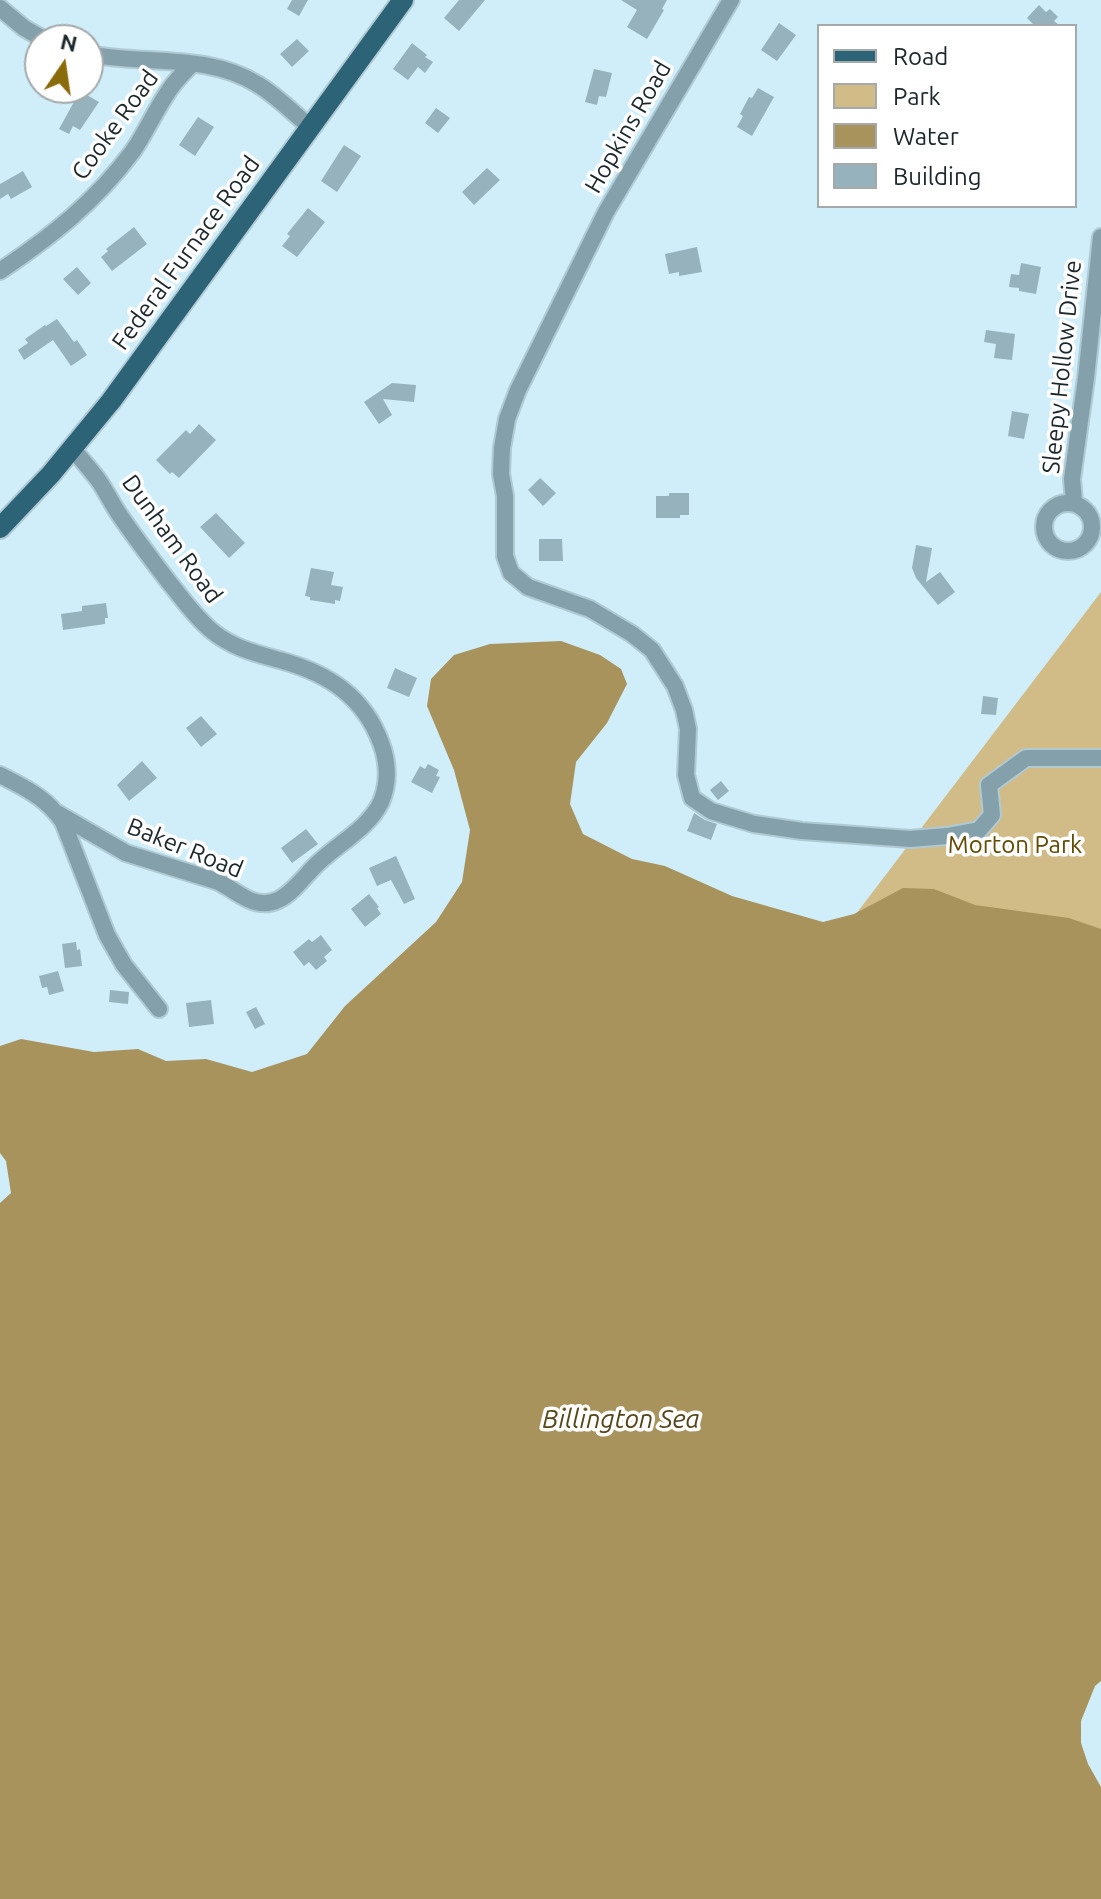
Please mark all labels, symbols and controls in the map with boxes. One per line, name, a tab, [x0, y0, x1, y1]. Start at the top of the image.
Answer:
north arrow	[24, 24, 104, 104]
legend	[817, 24, 1077, 208]
text: N	[58, 28, 80, 56]
text: Road	[893, 43, 948, 70]
street label: Hopkins Road	[579, 56, 677, 198]
street label: Cooke Road	[66, 65, 164, 185]
text: Park	[893, 83, 941, 110]
text: Water	[893, 123, 959, 150]
street label: Federal Furnace Road	[106, 150, 266, 356]
text: Building	[893, 163, 981, 190]
street label: Sleepy Hollow Drive	[1036, 259, 1088, 475]
street label: Dunham Road	[116, 469, 228, 609]
street label: Baker Road	[123, 812, 247, 884]
park label: Morton Park	[948, 831, 1082, 859]
water label: Billington Sea	[542, 1403, 700, 1435]

